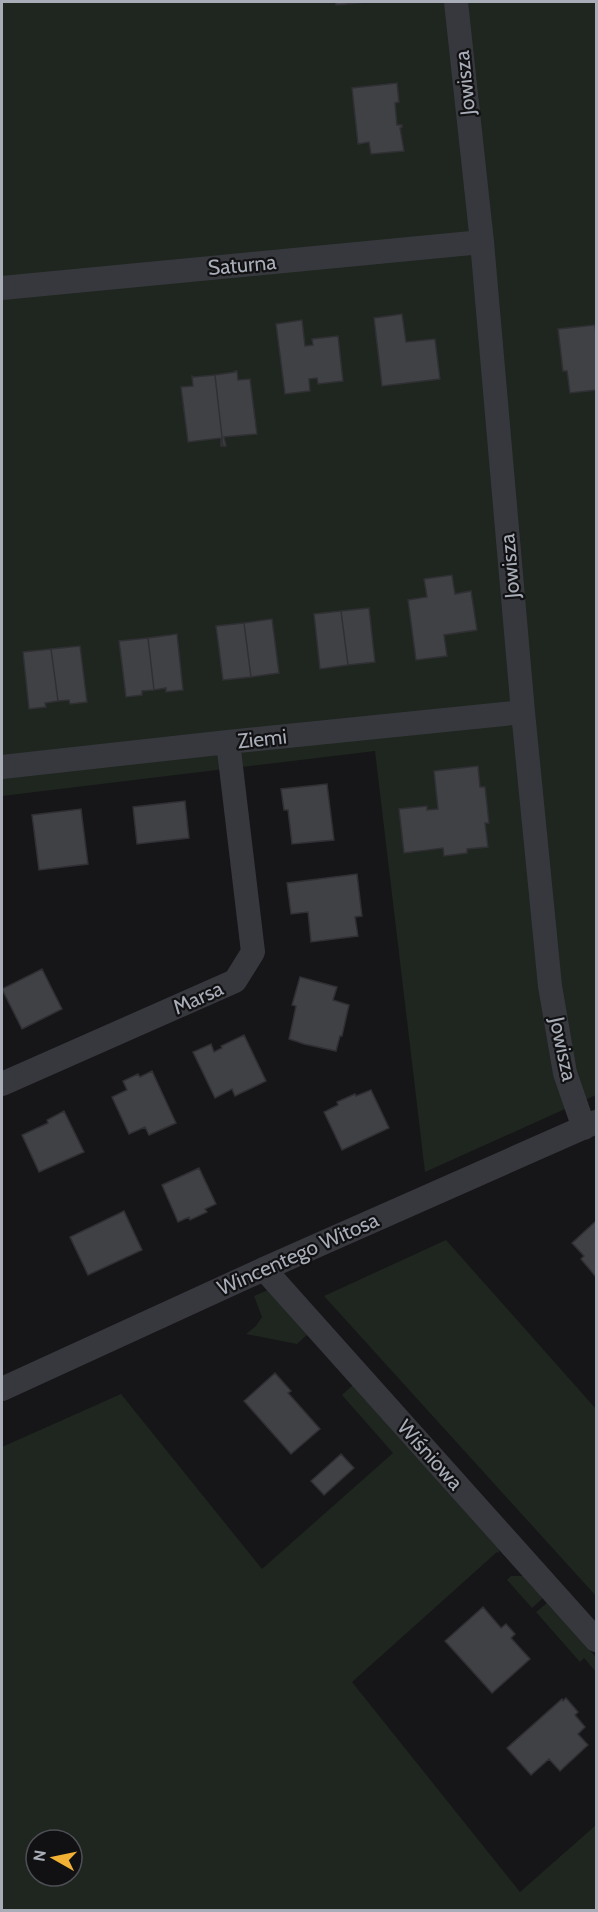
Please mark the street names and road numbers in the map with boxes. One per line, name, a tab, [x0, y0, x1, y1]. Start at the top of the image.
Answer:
street label: Jowisza	[449, 49, 480, 118]
street label: Saturna	[207, 249, 277, 280]
street label: Jowisza	[494, 533, 525, 600]
street label: Ziemi	[236, 723, 288, 754]
street label: Marsa	[169, 975, 227, 1020]
street label: Jowisza	[544, 1014, 582, 1083]
street label: Wincentego Witosa	[213, 1207, 382, 1300]
street label: Wiśniowa	[392, 1414, 468, 1495]

